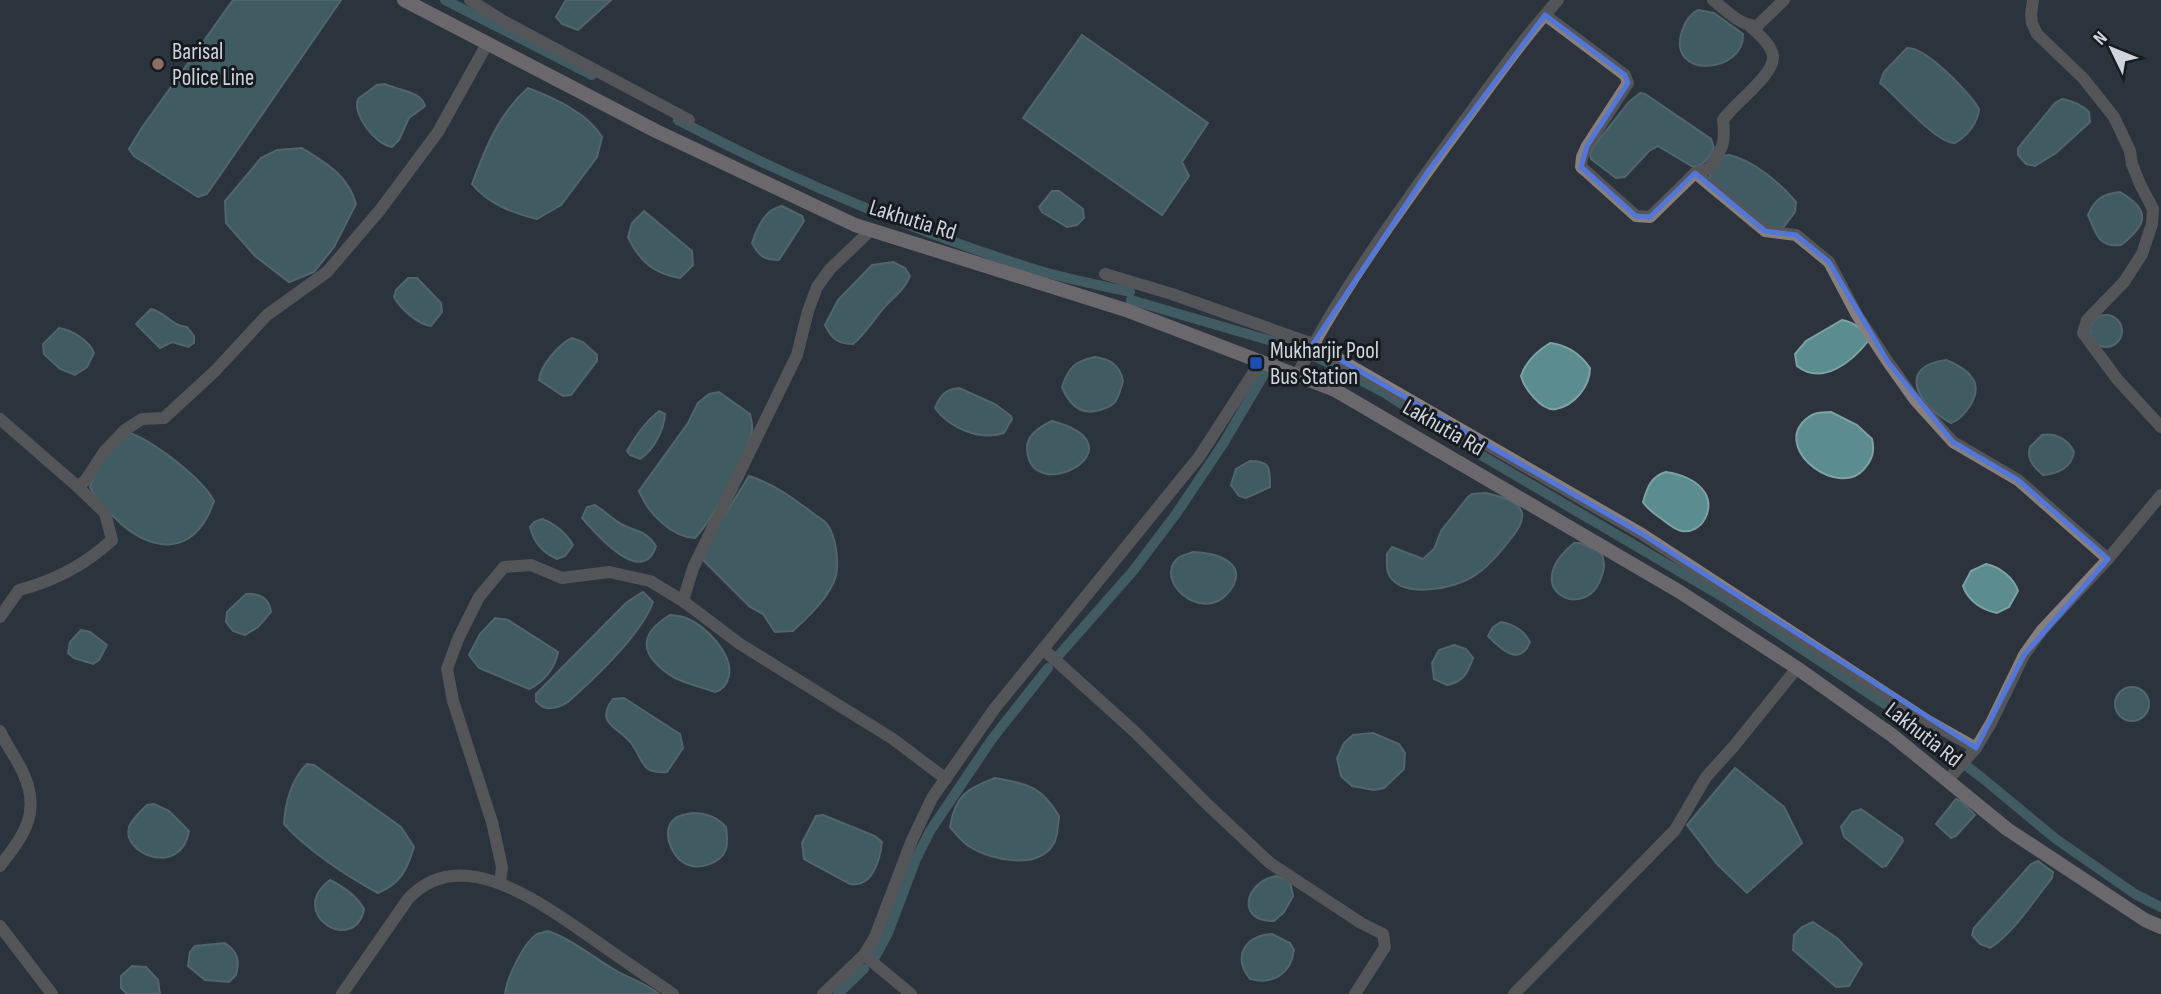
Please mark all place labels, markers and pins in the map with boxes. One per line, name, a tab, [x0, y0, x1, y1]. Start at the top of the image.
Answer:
place label: Barisal Police Line	[172, 38, 254, 92]
marker: Barisal Police Line	[150, 56, 166, 72]
place label: Mukharjir Pool Bus Station	[1270, 337, 1379, 391]
marker: Mukharjir Pool Bus Station	[1248, 355, 1264, 371]

